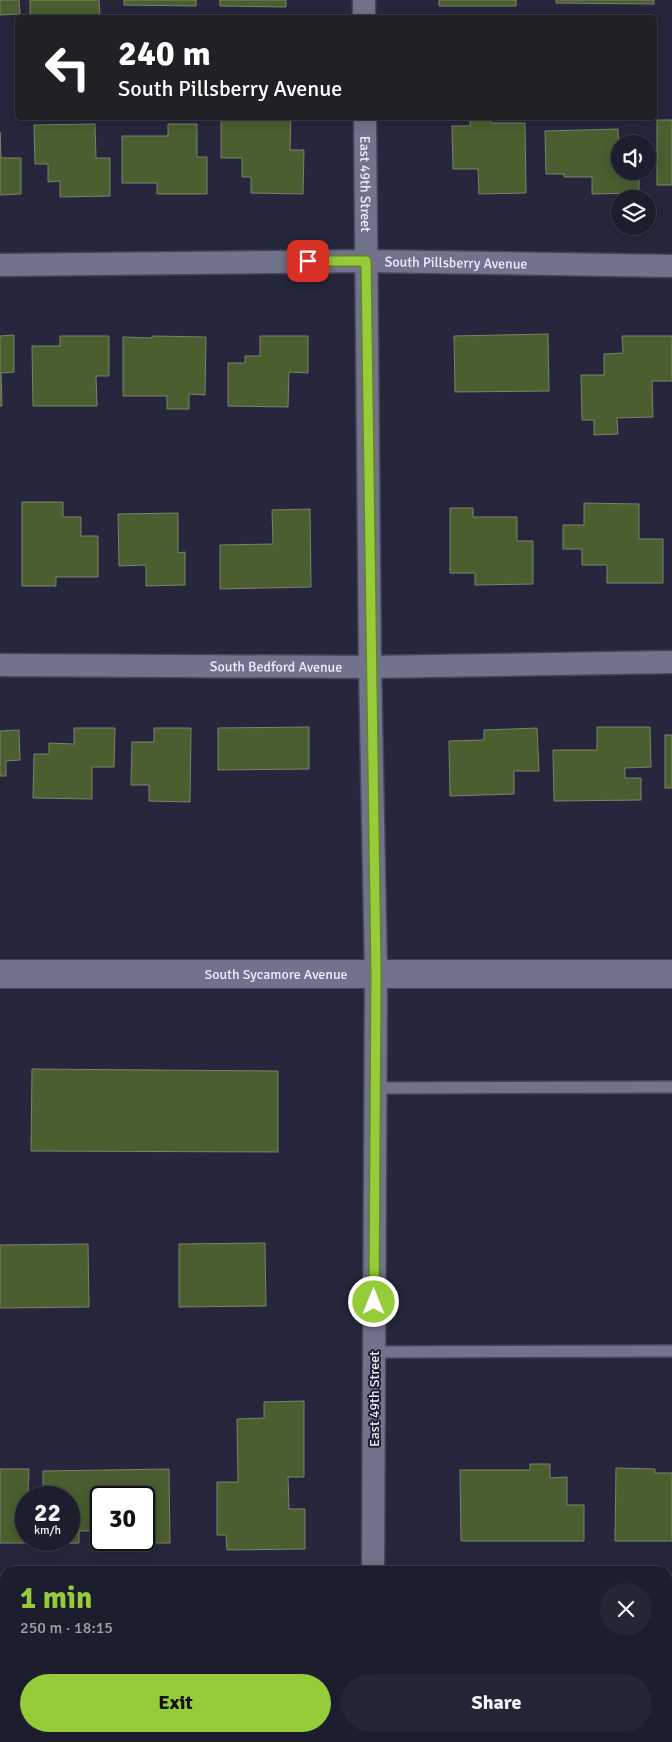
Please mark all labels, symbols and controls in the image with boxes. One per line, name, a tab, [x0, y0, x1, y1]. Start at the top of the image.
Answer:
text: 240 m	[118, 32, 211, 75]
icon: left	[35, 35, 100, 100]
text: South Pillsberry Avenue	[118, 75, 342, 102]
map controls	[611, 135, 656, 235]
button: sound	[611, 135, 656, 180]
street label: East 49th Street	[357, 136, 375, 232]
button: layers	[611, 190, 656, 235]
pin	[287, 240, 329, 282]
icon: arrive	[294, 247, 322, 275]
street label: South Pillsberry Avenue	[384, 253, 528, 272]
street label: South Bedford Avenue	[210, 658, 342, 675]
street label: South Sycamore Avenue	[204, 966, 348, 983]
position arrow	[347, 1275, 399, 1327]
street label: East 49th Street	[366, 1351, 383, 1447]
speed limit sign: 30	[90, 1486, 155, 1551]
text: 22	[34, 1497, 61, 1528]
text: km/h	[34, 1523, 61, 1538]
text: 1 min	[20, 1580, 92, 1617]
button: close	[600, 1583, 652, 1635]
text: 250 m · 18:15	[20, 1618, 113, 1638]
button: Exit	[20, 1674, 331, 1732]
button: Share	[341, 1674, 652, 1732]

